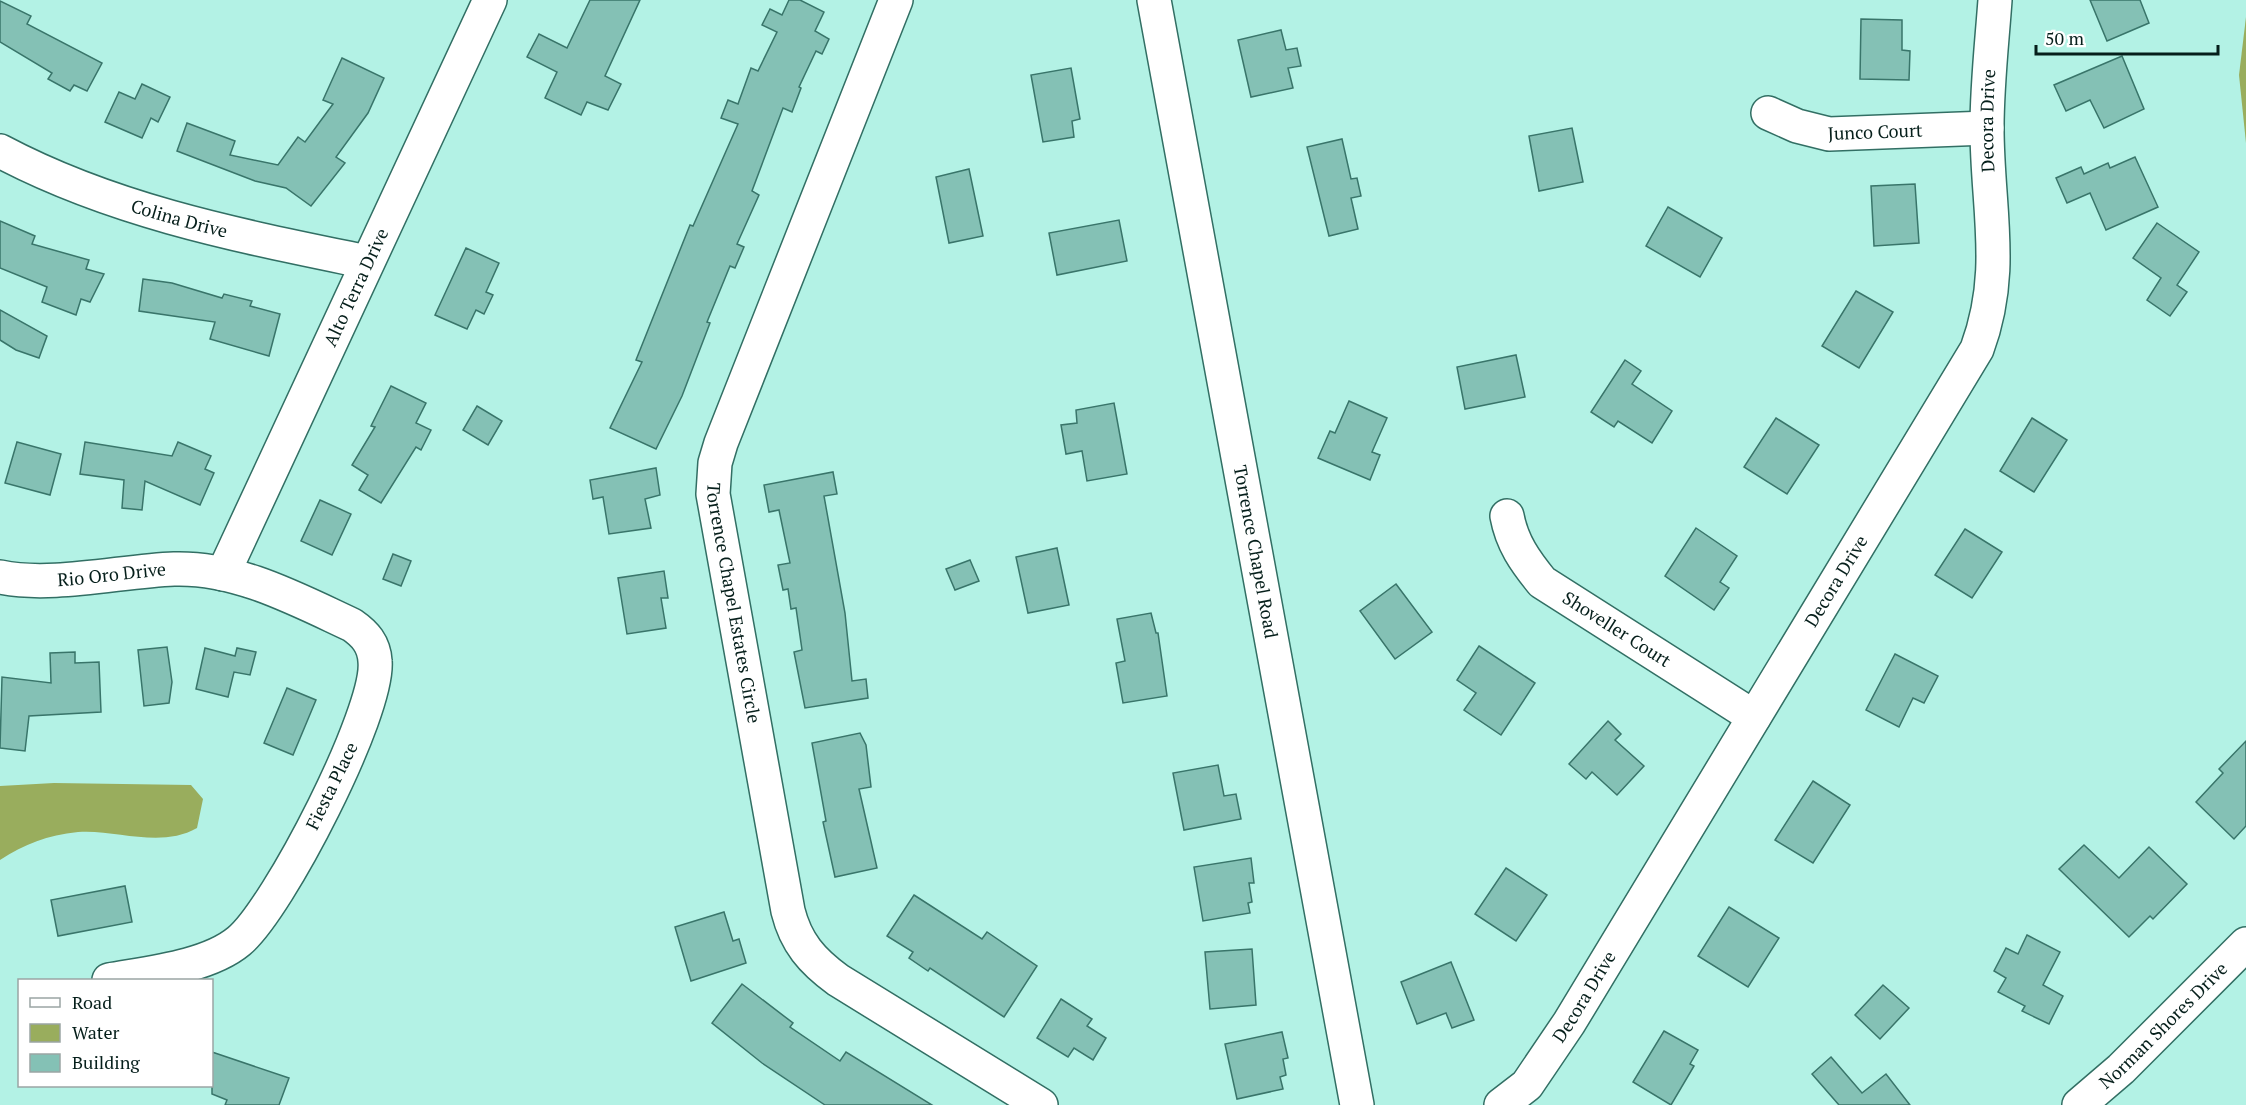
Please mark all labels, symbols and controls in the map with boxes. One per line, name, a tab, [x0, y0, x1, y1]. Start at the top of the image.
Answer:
scale bar	[2036, 18, 2218, 56]
text: 50 m	[2045, 26, 2085, 50]
street label: Decora Drive	[1974, 68, 2000, 173]
street label: Junco Court	[1827, 117, 1923, 145]
street label: Colina Drive	[128, 193, 230, 243]
street label: Alto Terra Drive	[317, 224, 393, 350]
street label: Torrence Chapel Road	[1229, 463, 1284, 640]
street label: Torrence Chapel Estates Circle	[702, 482, 767, 725]
street label: Decora Drive	[1799, 530, 1873, 631]
street label: Rio Oro Drive	[57, 556, 167, 591]
street label: Shoveller Court	[1558, 585, 1676, 672]
street label: Fiesta Place	[300, 738, 363, 833]
street label: Decora Drive	[1546, 946, 1621, 1047]
street label: Norman Shores Drive	[2094, 956, 2232, 1094]
legend	[18, 979, 213, 1087]
text: Road	[72, 990, 112, 1014]
text: Water	[72, 1020, 119, 1044]
text: Building	[72, 1050, 140, 1074]

